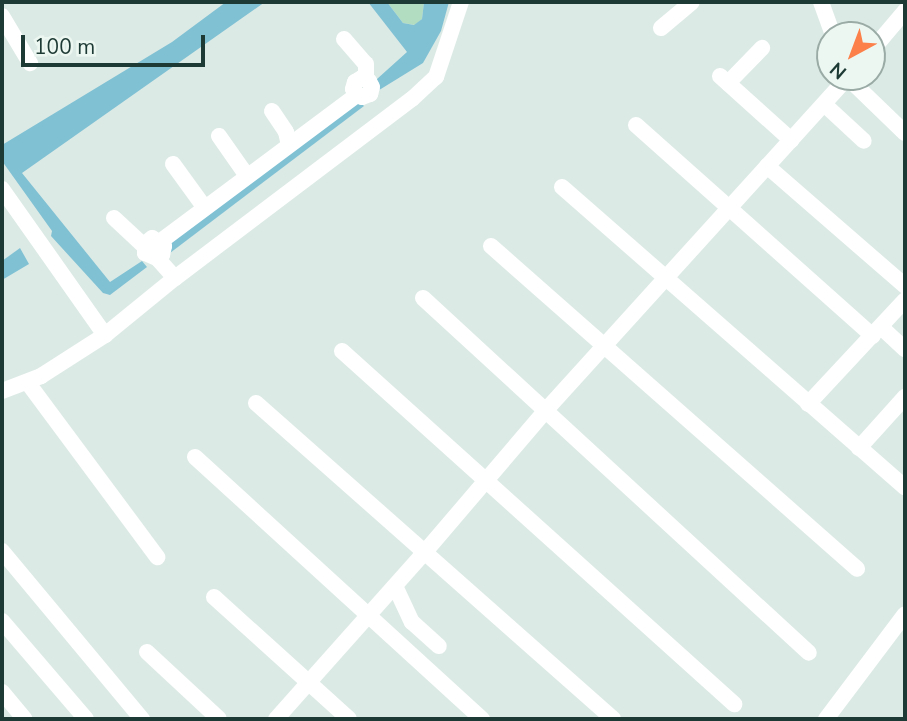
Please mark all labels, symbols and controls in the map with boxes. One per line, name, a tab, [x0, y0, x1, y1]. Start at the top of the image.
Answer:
scale bar	[24, 21, 208, 65]
north arrow	[816, 21, 886, 91]
text: 100 m	[34, 33, 95, 61]
text: N	[825, 56, 852, 85]

